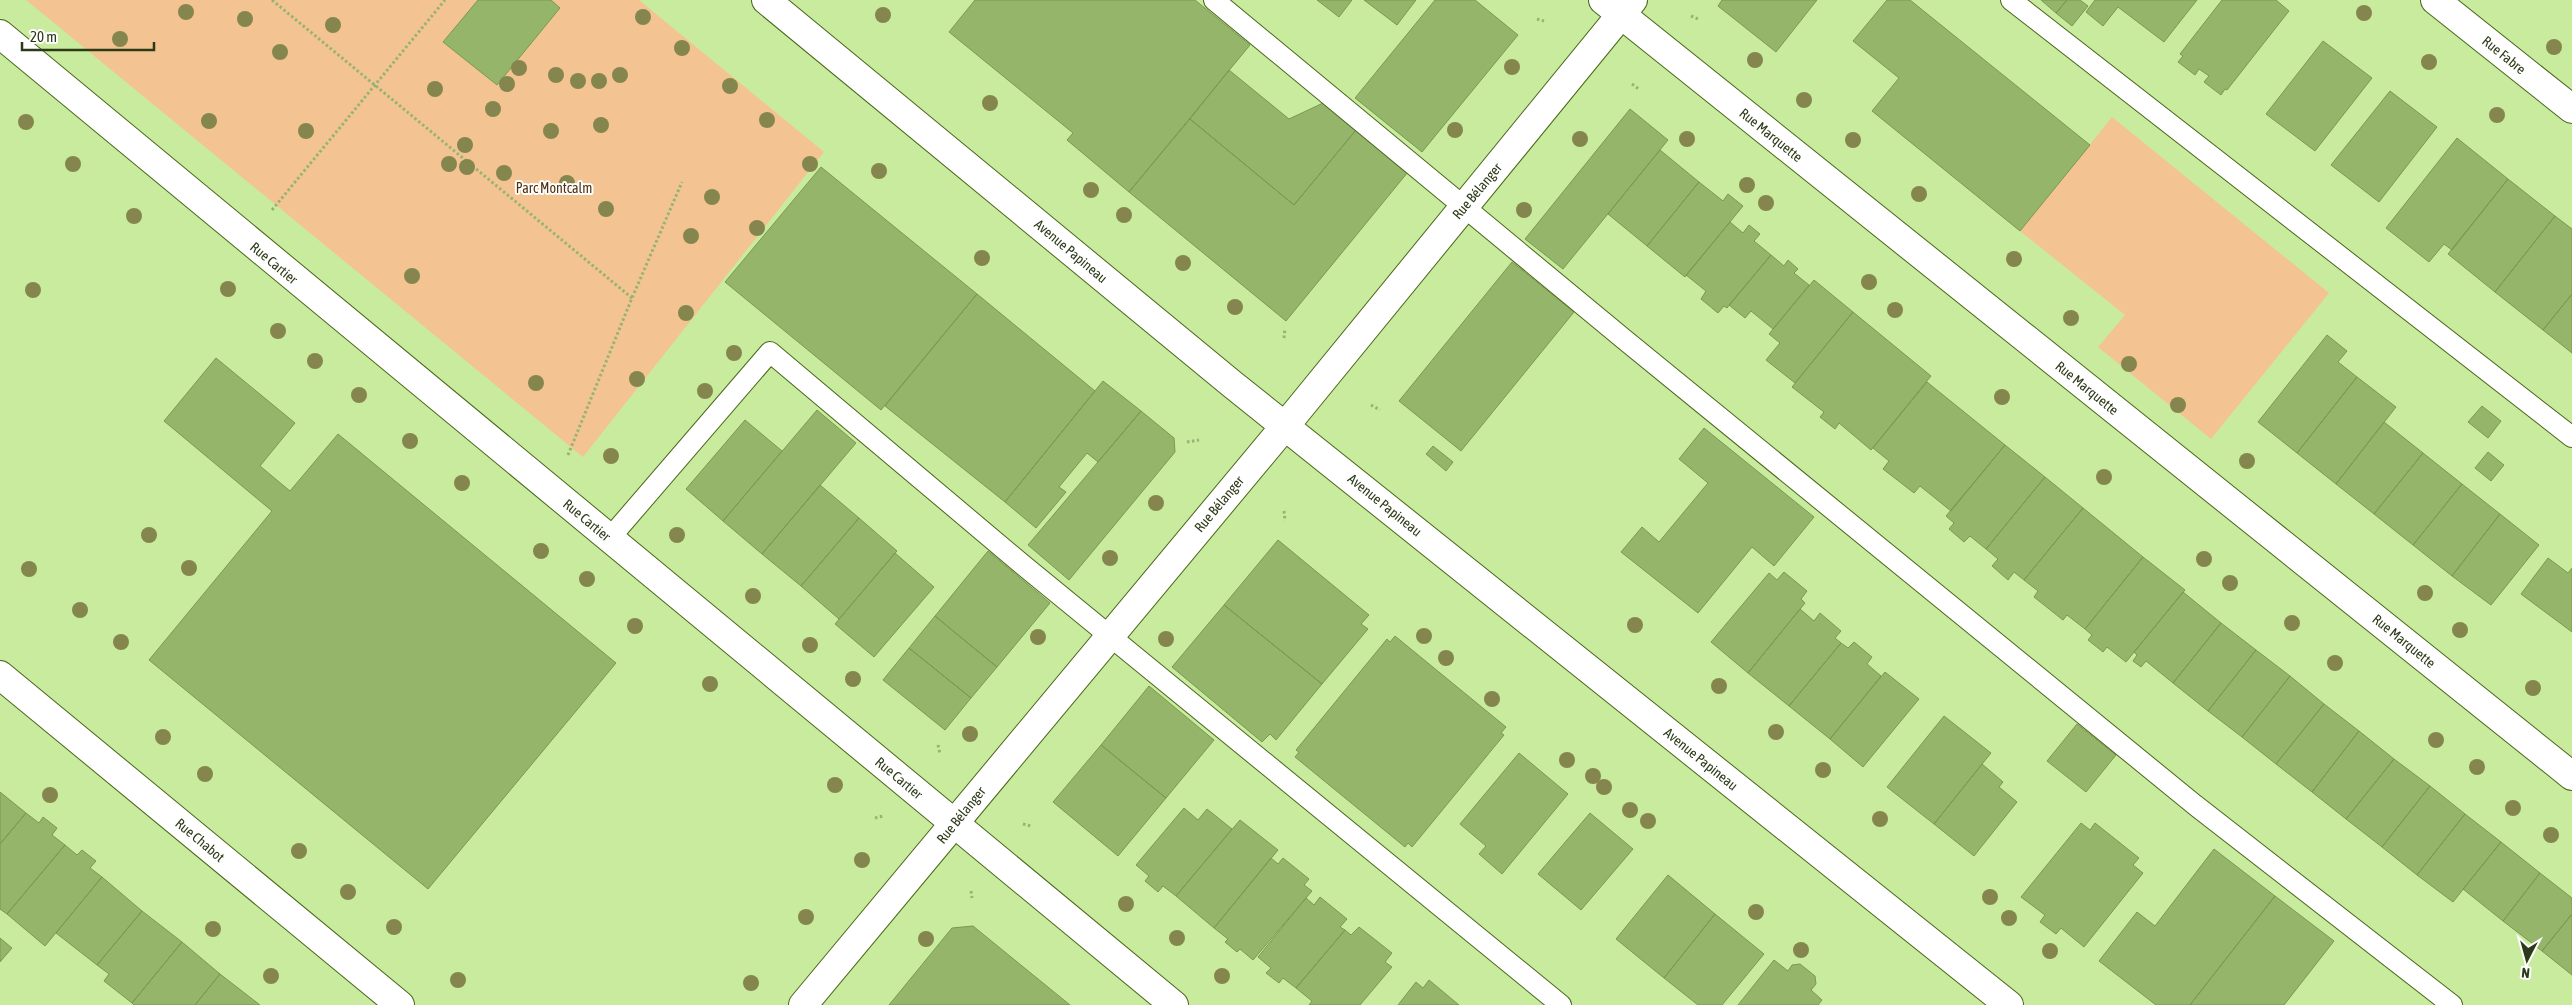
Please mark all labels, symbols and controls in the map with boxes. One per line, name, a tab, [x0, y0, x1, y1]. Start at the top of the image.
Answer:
scale bar	[22, 20, 155, 52]
text: 20 m	[30, 28, 57, 45]
street label: Rue Fabre	[2479, 33, 2529, 77]
street label: Rue Marquette	[1736, 105, 1806, 165]
street label: Rue Bélanger	[1449, 159, 1506, 222]
park label: Parc Montcalm	[516, 180, 592, 196]
street label: Avenue Papineau	[1031, 216, 1111, 286]
street label: Rue Cartier	[247, 239, 301, 288]
street label: Rue Marquette	[2052, 358, 2122, 418]
street label: Avenue Papineau	[1345, 470, 1425, 540]
street label: Rue Bélanger	[1191, 472, 1248, 535]
street label: Rue Cartier	[560, 496, 614, 545]
street label: Rue Marquette	[2369, 611, 2439, 671]
street label: Avenue Papineau	[1661, 724, 1741, 794]
street label: Rue Cartier	[872, 754, 926, 803]
street label: Rue Bélanger	[933, 783, 989, 847]
street label: Rue Chabot	[172, 815, 228, 865]
north arrow	[2502, 935, 2552, 985]
text: N	[2521, 965, 2531, 981]

